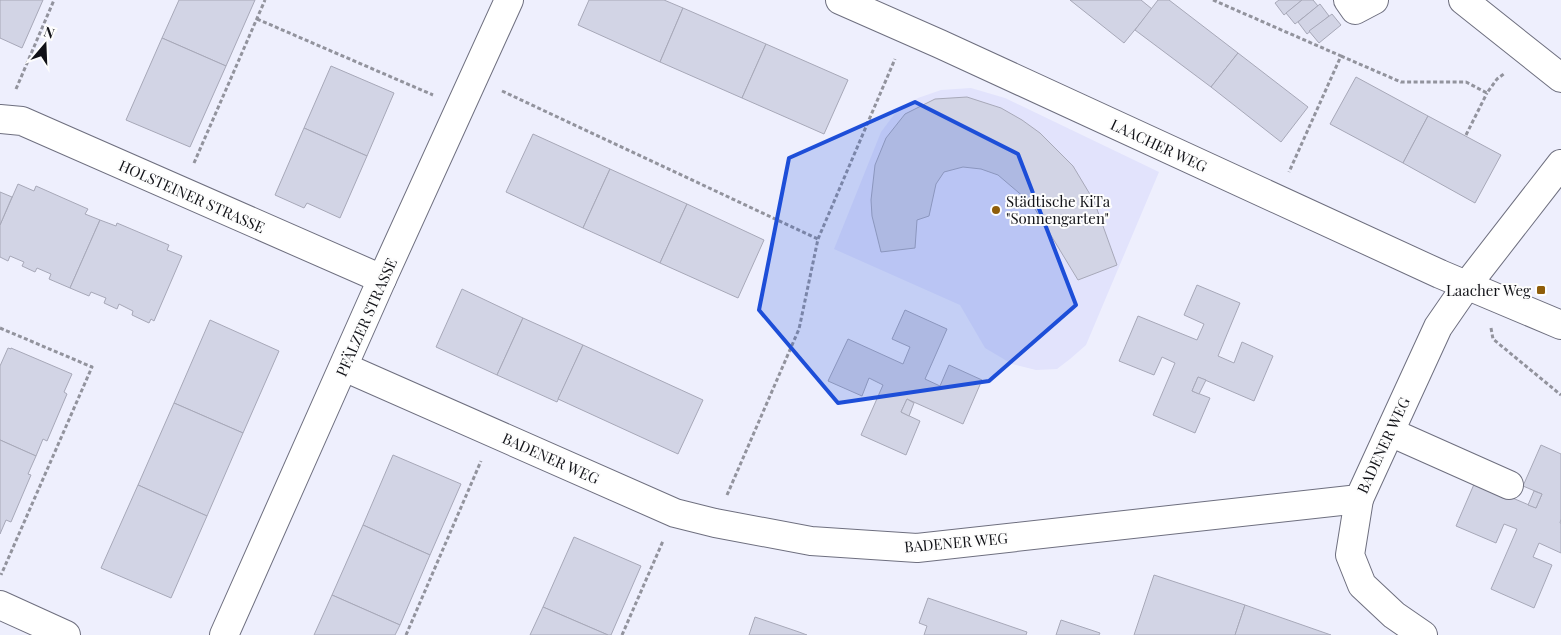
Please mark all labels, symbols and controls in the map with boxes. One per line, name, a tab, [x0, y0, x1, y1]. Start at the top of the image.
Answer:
north arrow	[20, 20, 70, 70]
text: N	[42, 22, 57, 43]
street label: LAACHER WEG	[1107, 114, 1211, 176]
street label: HOLSTEINER STRASSE	[116, 155, 268, 237]
place label: Städtische KiTa "Sonnengarten"	[1006, 191, 1111, 228]
marker: Städtische KiTa "Sonnengarten"	[990, 204, 1002, 216]
street label: PFÄLZER STRASSE	[331, 255, 401, 379]
place label: Laacher Weg	[1446, 280, 1531, 300]
marker: Laacher Weg	[1535, 284, 1547, 296]
street label: BADENER WEG	[1352, 393, 1414, 496]
street label: BADENER WEG	[499, 428, 603, 488]
street label: BADENER WEG	[903, 527, 1009, 556]

